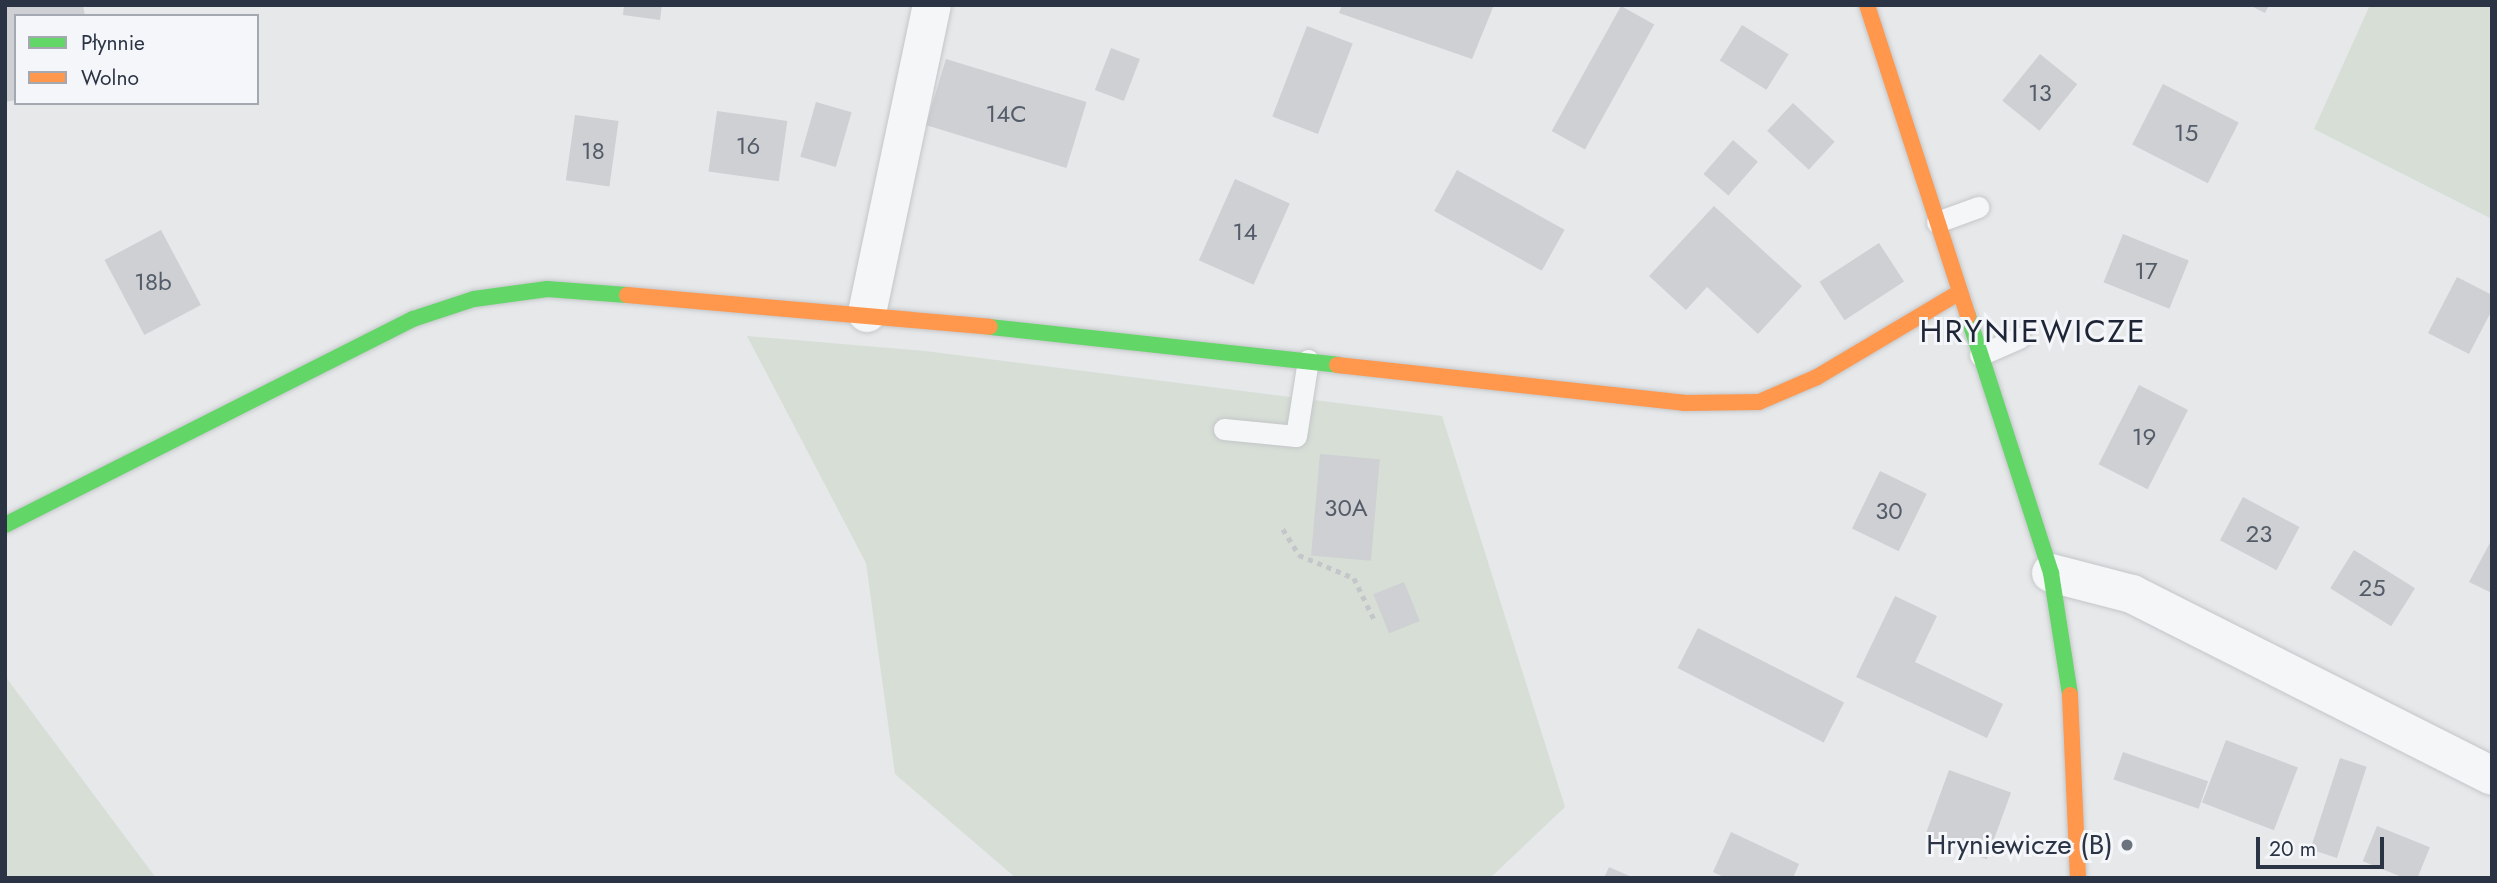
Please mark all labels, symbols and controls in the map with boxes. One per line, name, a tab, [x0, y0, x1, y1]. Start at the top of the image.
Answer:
legend	[14, 14, 259, 105]
text: Płynnie	[81, 28, 145, 58]
text: Wolno	[81, 63, 139, 93]
house number: 13	[2028, 79, 2052, 107]
house number: 14C	[985, 100, 1027, 128]
house number: 15	[2174, 119, 2198, 147]
house number: 16	[736, 132, 760, 160]
house number: 18	[581, 137, 605, 165]
house number: 14	[1233, 218, 1257, 246]
house number: 17	[2134, 257, 2158, 285]
house number: 18b	[134, 268, 172, 296]
district label: HRYNIEWICZE	[1921, 312, 2145, 350]
house number: 19	[2132, 423, 2156, 451]
house number: 30A	[1324, 494, 1368, 522]
house number: 30	[1875, 497, 1903, 525]
house number: 23	[2246, 520, 2272, 548]
house number: 25	[2358, 574, 2386, 602]
scale bar	[2259, 824, 2387, 868]
place label: Hryniewicze (B)	[1926, 828, 2113, 862]
text: 20 m	[2269, 834, 2316, 864]
marker: Hryniewicze (B)	[2119, 837, 2135, 853]

